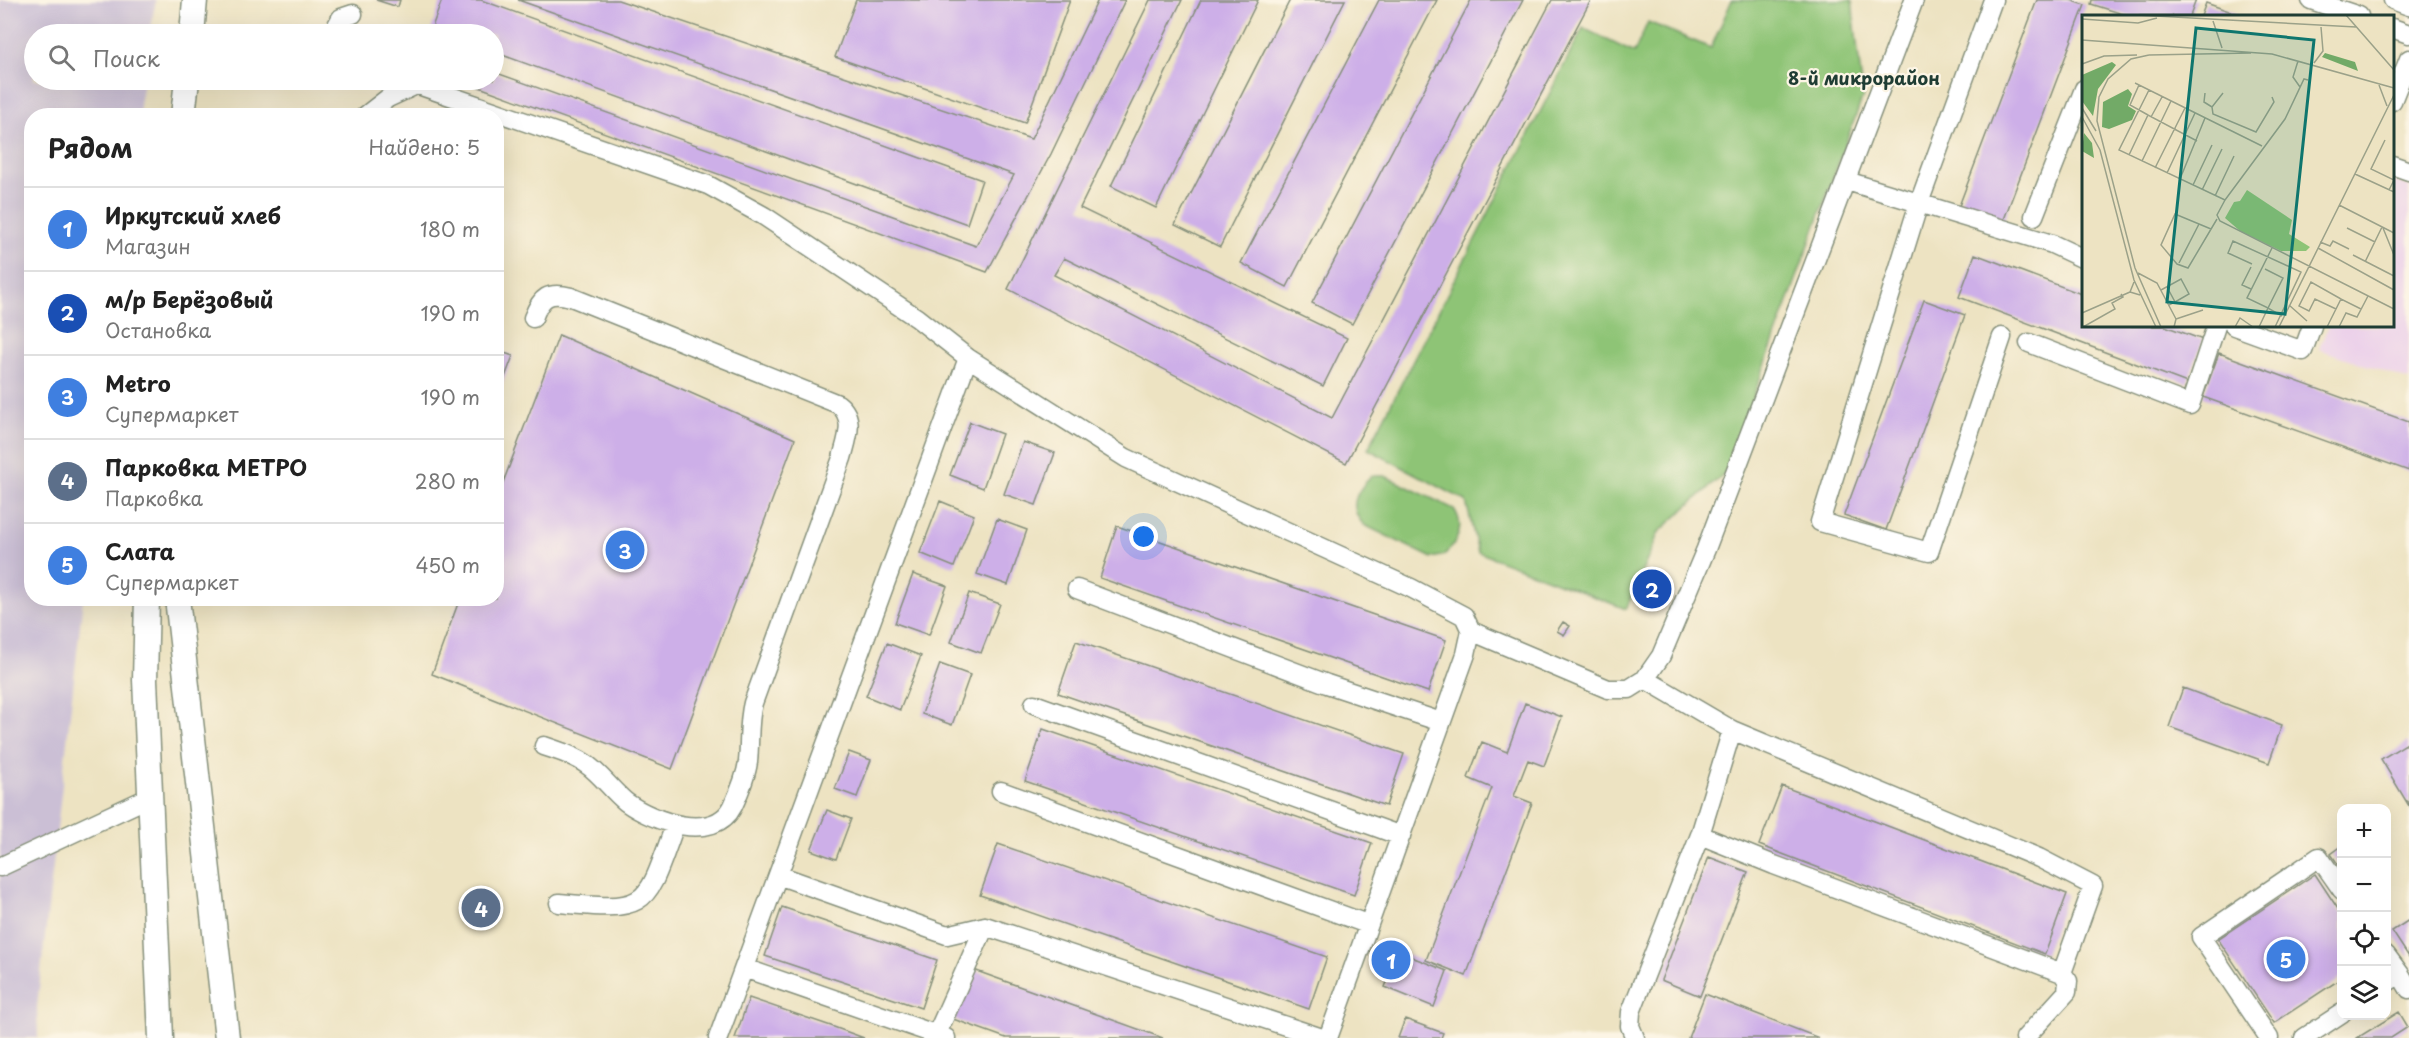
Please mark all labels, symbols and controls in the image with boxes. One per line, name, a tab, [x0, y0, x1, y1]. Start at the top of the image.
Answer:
inset map	[2082, 15, 2394, 327]
search box	[24, 24, 504, 90]
icon: search	[45, 41, 78, 74]
text: Поиск	[93, 41, 160, 74]
district label: 8-й микрорайон	[1788, 64, 1940, 91]
text: Рядом	[48, 128, 133, 167]
text: Найдено: 5	[369, 132, 480, 162]
text: Иркутский хлеб	[105, 198, 281, 231]
text: 1	[63, 214, 72, 244]
text: 180 m	[420, 214, 480, 244]
text: Магазин	[105, 231, 191, 261]
text: м/р Берёзовый	[105, 282, 274, 315]
text: 2	[60, 298, 75, 328]
text: 190 m	[421, 298, 480, 328]
text: Остановка	[105, 315, 211, 345]
text: Metro	[105, 366, 171, 399]
text: 3	[61, 382, 74, 412]
text: 190 m	[421, 382, 480, 412]
text: Супермаркет	[105, 399, 238, 429]
text: Парковка МЕТРО	[105, 450, 307, 483]
text: 4	[61, 466, 74, 496]
text: 280 m	[415, 466, 480, 496]
text: Парковка	[105, 483, 203, 513]
your location	[1129, 522, 1158, 551]
pin: 3	[606, 528, 644, 572]
text: Слата	[105, 534, 175, 567]
text: 5	[61, 550, 74, 580]
text: 450 m	[415, 550, 480, 580]
pin: 2	[1632, 566, 1672, 612]
text: Супермаркет	[105, 567, 238, 597]
map controls	[2337, 804, 2391, 1020]
button: +	[2337, 804, 2391, 858]
button: −	[2337, 858, 2391, 912]
pin: 4	[462, 886, 500, 930]
button: locate	[2337, 912, 2391, 966]
pin: 5	[2266, 936, 2306, 982]
pin: 1	[1372, 938, 1410, 982]
button: layers	[2337, 966, 2391, 1020]

